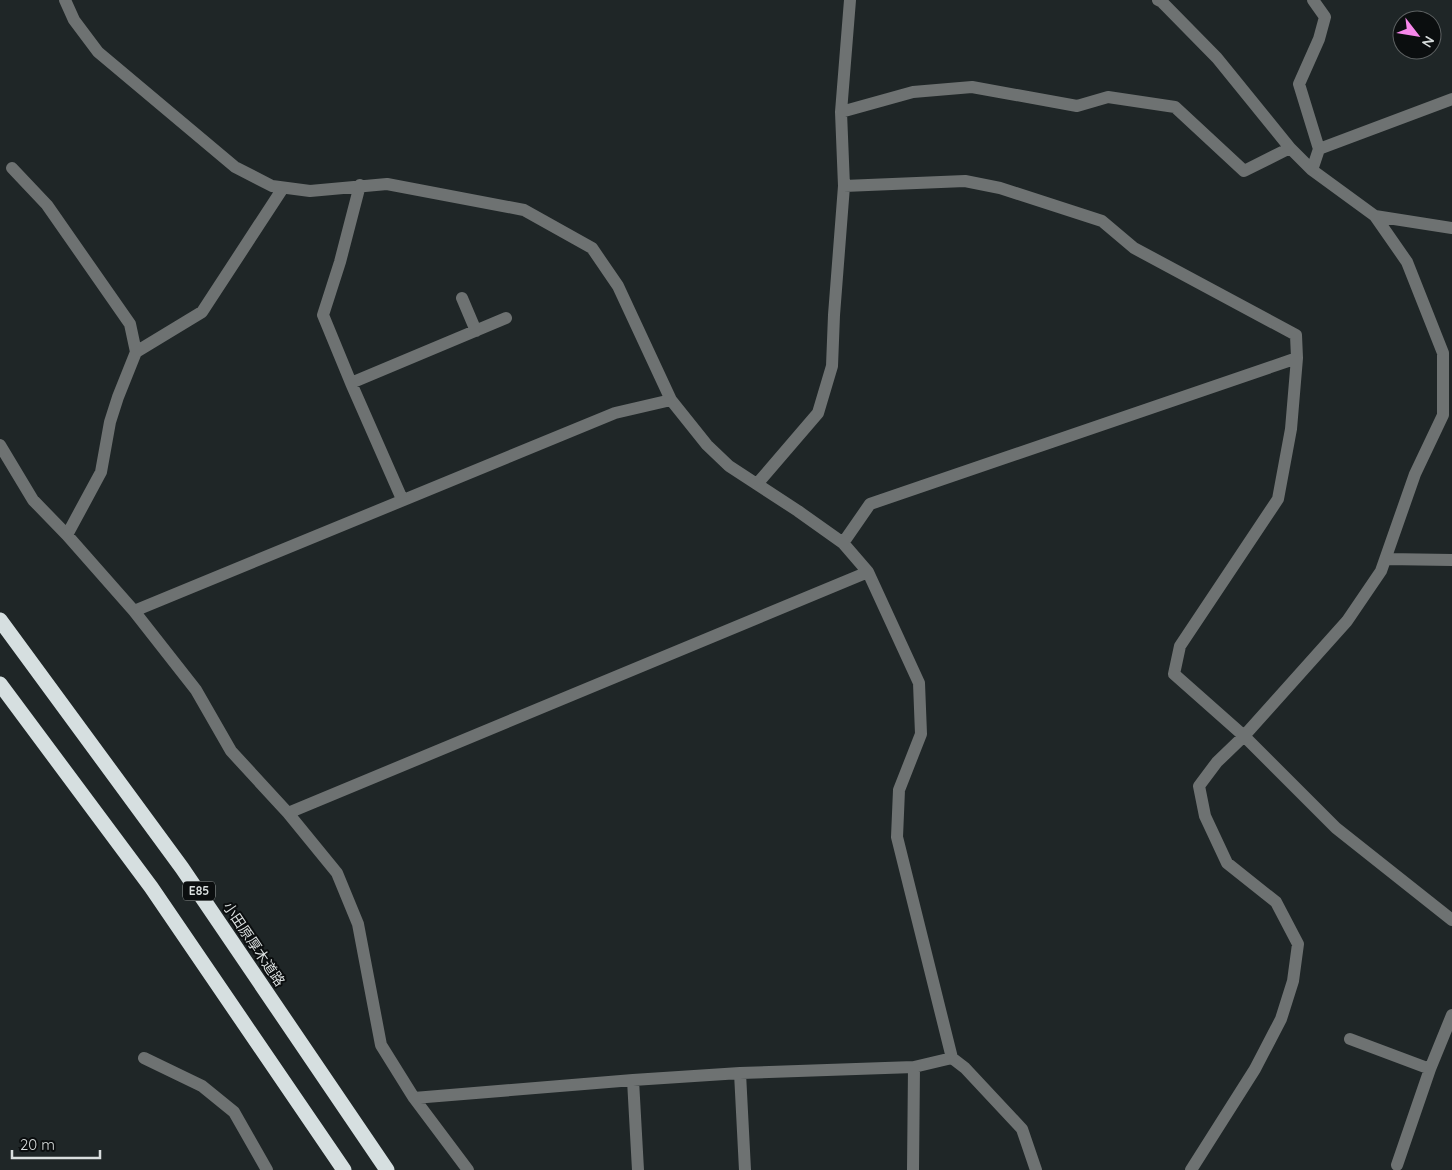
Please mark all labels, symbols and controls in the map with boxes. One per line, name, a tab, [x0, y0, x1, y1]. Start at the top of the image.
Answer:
north arrow	[1392, 10, 1442, 60]
text: N	[1418, 33, 1439, 51]
road number: E85	[183, 881, 215, 900]
street label: 小田原厚木道路	[219, 898, 289, 990]
scale bar	[12, 1128, 100, 1160]
text: 20 m	[20, 1135, 55, 1154]

